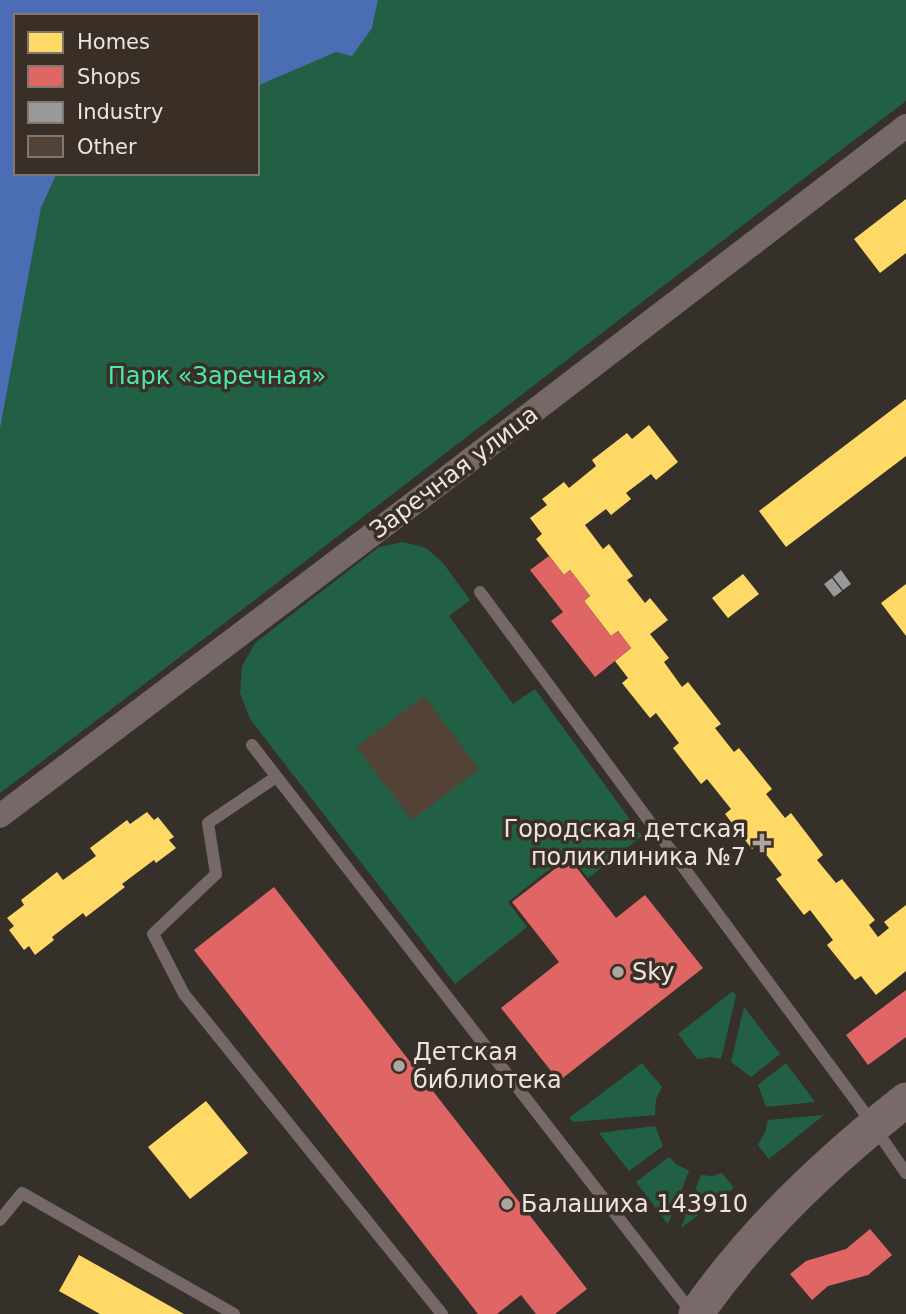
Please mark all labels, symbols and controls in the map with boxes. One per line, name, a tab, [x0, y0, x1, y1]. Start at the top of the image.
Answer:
legend	[14, 14, 259, 175]
text: Homes	[77, 30, 150, 54]
text: Shops	[77, 65, 141, 89]
text: Industry	[77, 100, 163, 124]
text: Other	[77, 135, 137, 159]
park label: Парк «Заречная»	[108, 362, 326, 390]
street label: Заречная улица	[365, 400, 543, 544]
place label: Городская детская поликлиника №7	[504, 815, 746, 871]
marker: Городская детская поликлиника №7	[752, 833, 772, 853]
place label: Sky	[632, 958, 674, 986]
marker: Sky	[610, 964, 626, 980]
place label: Детская библиотека	[413, 1038, 562, 1094]
marker: Детская библиотека	[391, 1058, 407, 1074]
place label: Балашиха 143910	[521, 1190, 748, 1218]
marker: Балашиха 143910	[499, 1196, 515, 1212]

